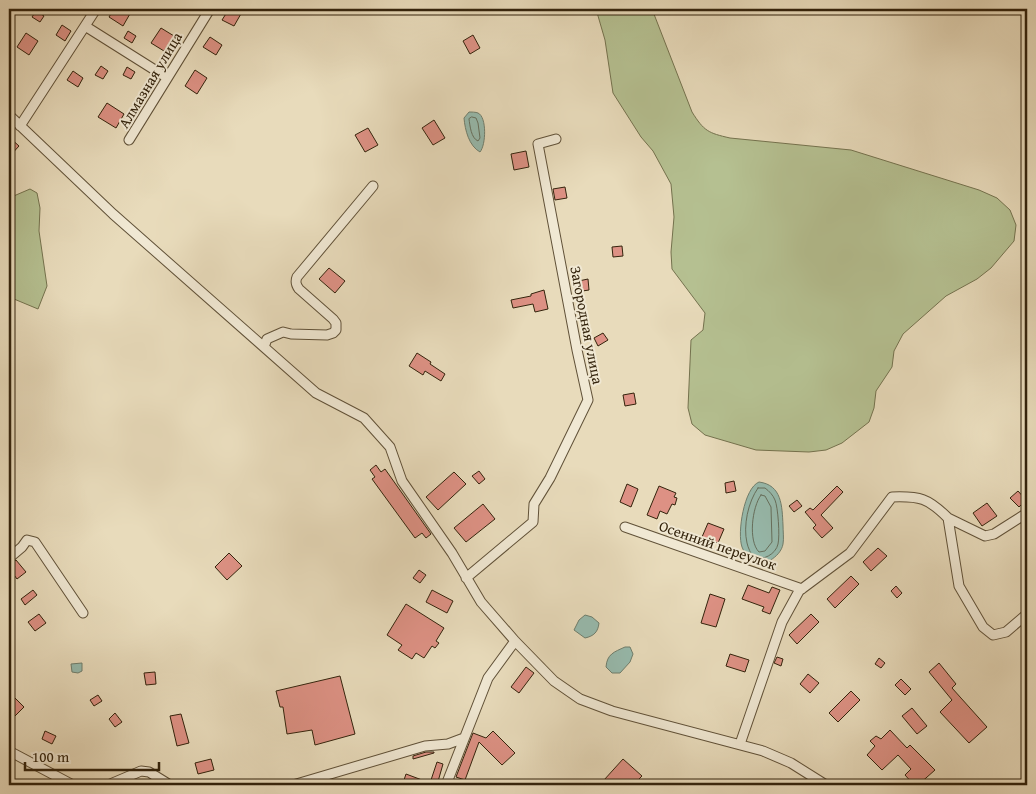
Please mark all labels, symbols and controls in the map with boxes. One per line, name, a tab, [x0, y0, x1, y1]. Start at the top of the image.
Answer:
street label: Алмазная улица	[113, 27, 187, 132]
street label: Загородная улица	[565, 264, 609, 387]
street label: Осенний переулок	[656, 515, 780, 575]
scale bar	[25, 739, 159, 771]
text: 100 m	[32, 746, 70, 767]

